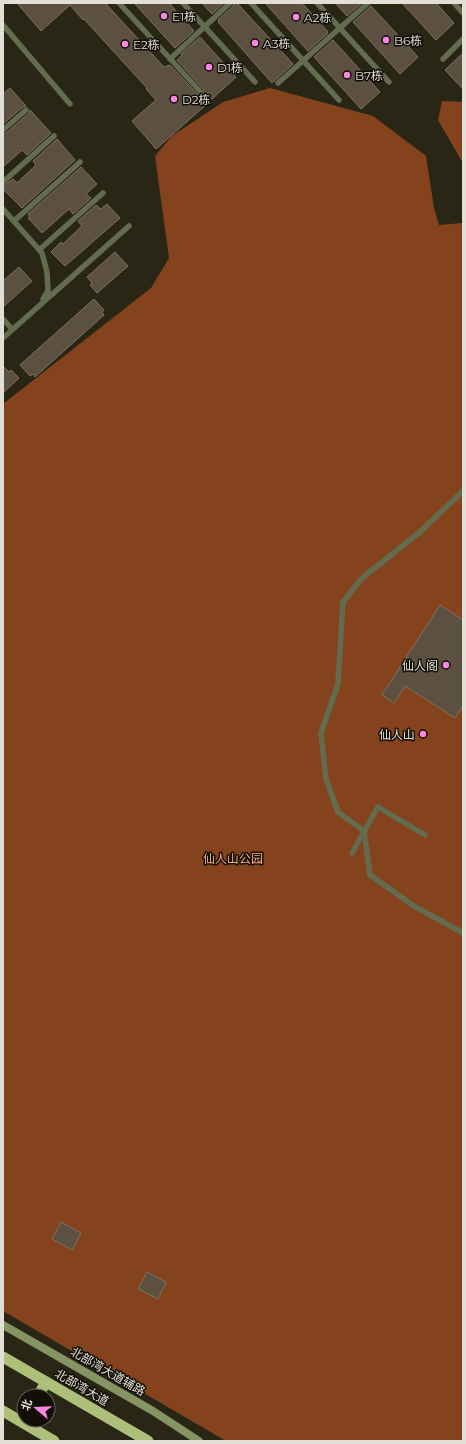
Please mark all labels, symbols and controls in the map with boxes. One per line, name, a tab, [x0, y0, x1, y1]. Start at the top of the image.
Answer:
place label: E1栋	[172, 9, 196, 24]
place label: A2栋	[304, 10, 331, 25]
marker: E1栋	[159, 11, 169, 21]
marker: A2栋	[291, 12, 301, 22]
place label: B6栋	[394, 33, 422, 48]
marker: B6栋	[381, 35, 391, 45]
place label: A3栋	[263, 36, 291, 51]
place label: E2栋	[133, 37, 160, 52]
marker: A3栋	[250, 38, 260, 48]
marker: E2栋	[120, 39, 130, 49]
place label: D1栋	[217, 60, 243, 75]
marker: D1栋	[204, 62, 214, 72]
place label: B7栋	[355, 68, 383, 83]
marker: B7栋	[342, 70, 352, 80]
place label: D2栋	[182, 92, 211, 107]
marker: D2栋	[169, 94, 179, 104]
place label: 仙人阁	[402, 658, 438, 673]
marker: 仙人阁	[441, 660, 451, 670]
place label: 仙人山	[379, 727, 415, 742]
marker: 仙人山	[418, 729, 428, 739]
park label: 仙人山公园	[203, 851, 263, 866]
street label: 北部湾大道辅路	[68, 1344, 148, 1398]
street label: 北部湾大道	[52, 1366, 112, 1408]
north arrow	[16, 1388, 56, 1428]
text: 北	[18, 1397, 35, 1412]

